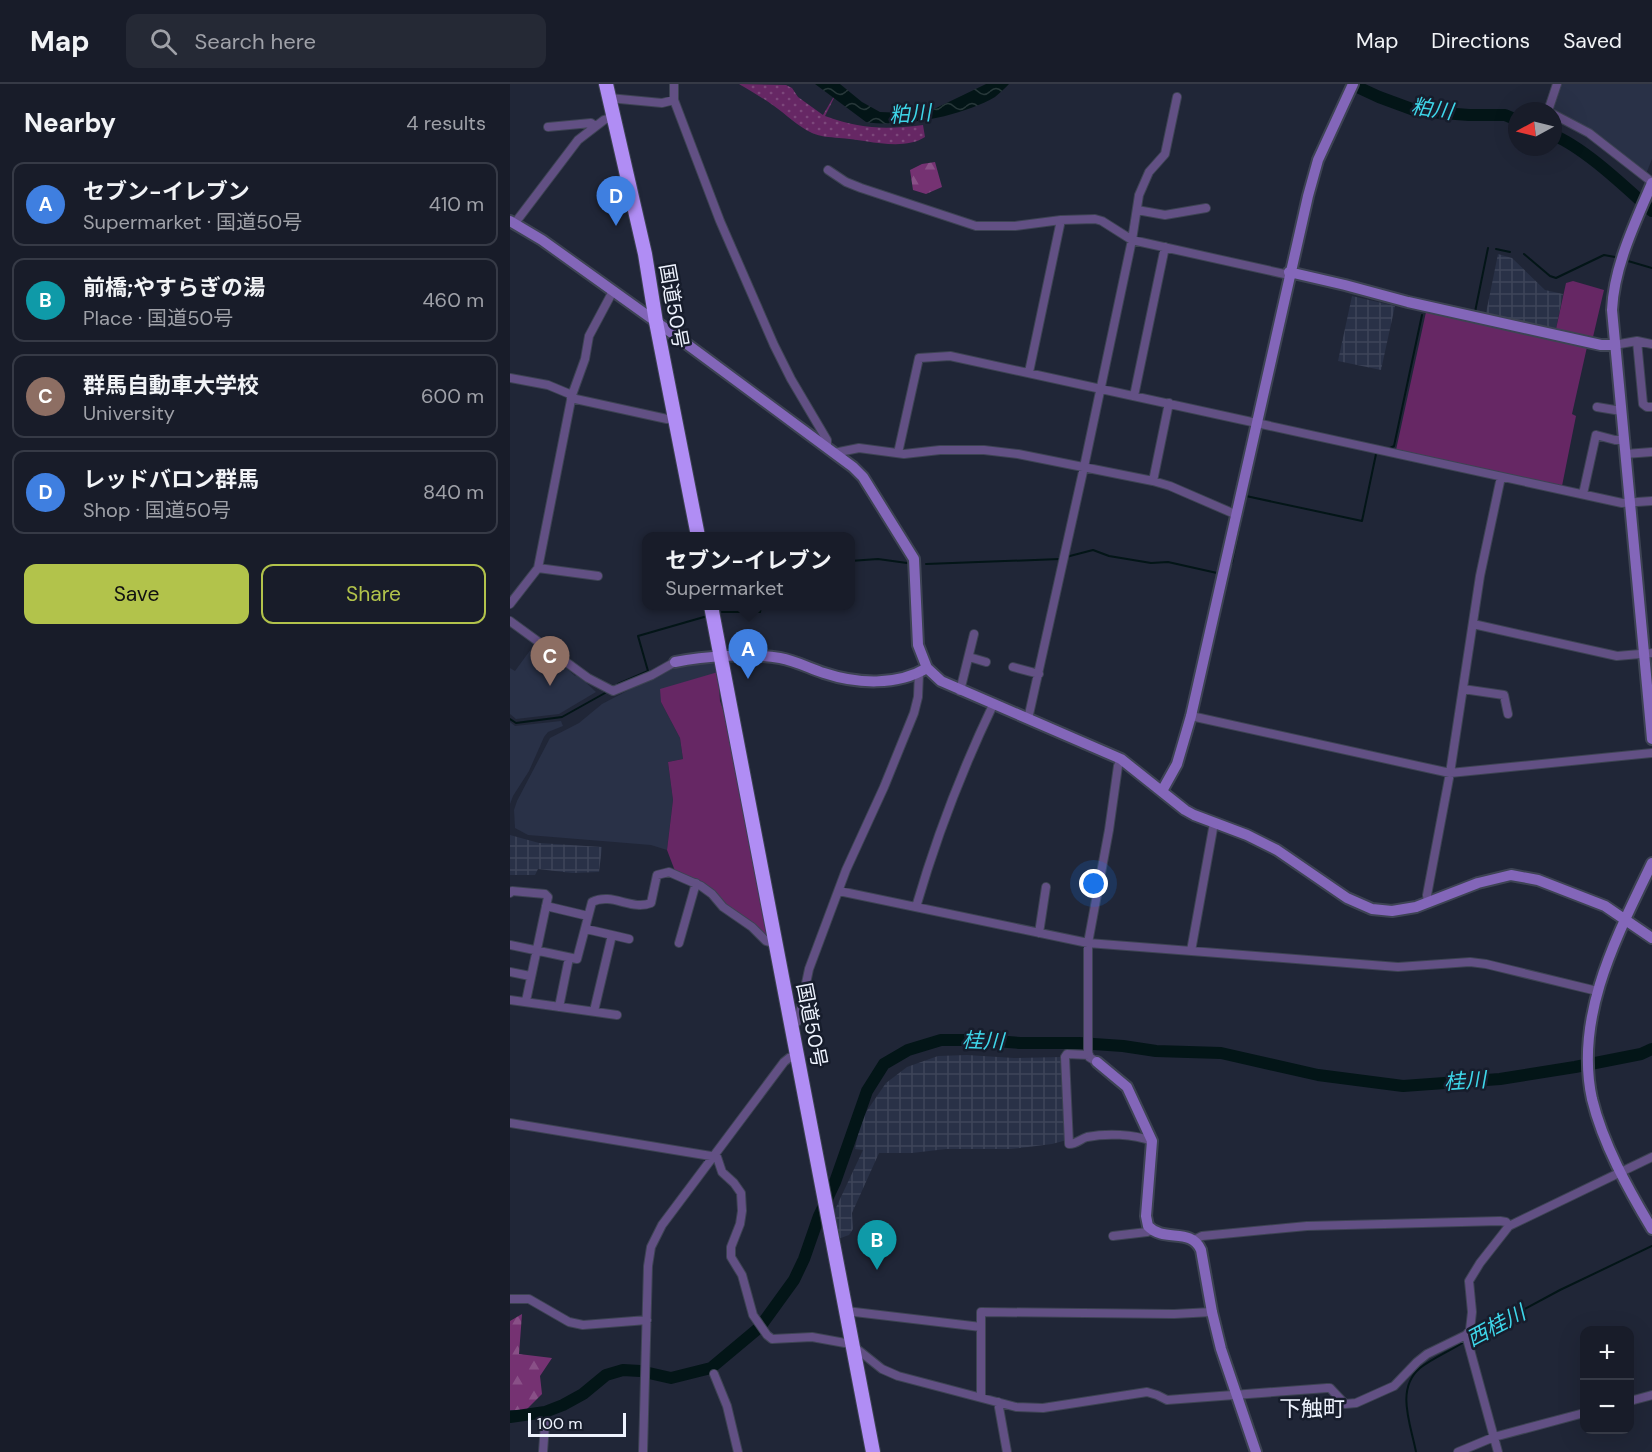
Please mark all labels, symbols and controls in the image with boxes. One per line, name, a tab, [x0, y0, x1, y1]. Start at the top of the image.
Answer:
search box	[126, 14, 546, 68]
text: Map	[30, 23, 90, 60]
icon: search	[147, 25, 180, 58]
text: Search here	[195, 27, 316, 56]
text: Map	[1356, 27, 1398, 55]
text: Directions	[1431, 27, 1530, 55]
text: Saved	[1563, 27, 1622, 55]
water label: 粕川	[1409, 92, 1457, 126]
water label: 粕川	[888, 98, 934, 129]
north arrow	[1508, 102, 1562, 156]
text: Nearby	[24, 106, 116, 140]
text: 4 results	[406, 110, 486, 136]
pin: D	[596, 176, 636, 226]
text: セブン-イレブン	[83, 177, 250, 206]
text: A	[38, 191, 53, 217]
text: 410 m	[429, 191, 484, 217]
text: Supermarket · 国道50号	[83, 209, 302, 235]
street label: 国道50号	[654, 261, 694, 351]
text: 前橋;やすらぎの湯	[83, 273, 265, 302]
text: B	[39, 287, 52, 313]
text: 460 m	[422, 287, 484, 313]
text: Place · 国道50号	[83, 305, 233, 331]
text: 群馬自動車大学校	[83, 371, 259, 400]
text: C	[38, 383, 53, 409]
text: 600 m	[421, 383, 484, 409]
text: University	[83, 400, 175, 426]
text: レッドバロン群馬	[83, 465, 259, 494]
text: D	[38, 479, 53, 505]
text: 840 m	[423, 479, 484, 505]
text: Shop · 国道50号	[83, 497, 231, 523]
popup	[642, 532, 855, 610]
text: セブン-イレブン	[665, 546, 832, 575]
button: Save	[24, 564, 249, 624]
button: Share	[261, 564, 486, 624]
text: Supermarket	[665, 575, 784, 601]
pin: A	[728, 630, 768, 679]
pin: C	[530, 636, 570, 686]
your location	[1079, 869, 1108, 898]
street label: 国道50号	[791, 980, 833, 1070]
water label: 桂川	[962, 1026, 1006, 1056]
water label: 桂川	[1443, 1065, 1489, 1096]
pin: B	[858, 1220, 896, 1270]
water label: 西桂川	[1462, 1298, 1532, 1353]
map controls	[1580, 1326, 1634, 1434]
button: +	[1580, 1326, 1634, 1380]
button: −	[1580, 1380, 1634, 1434]
district label: 下触町	[1279, 1394, 1345, 1423]
scale bar	[528, 1410, 626, 1438]
text: 100 m	[537, 1413, 582, 1434]

